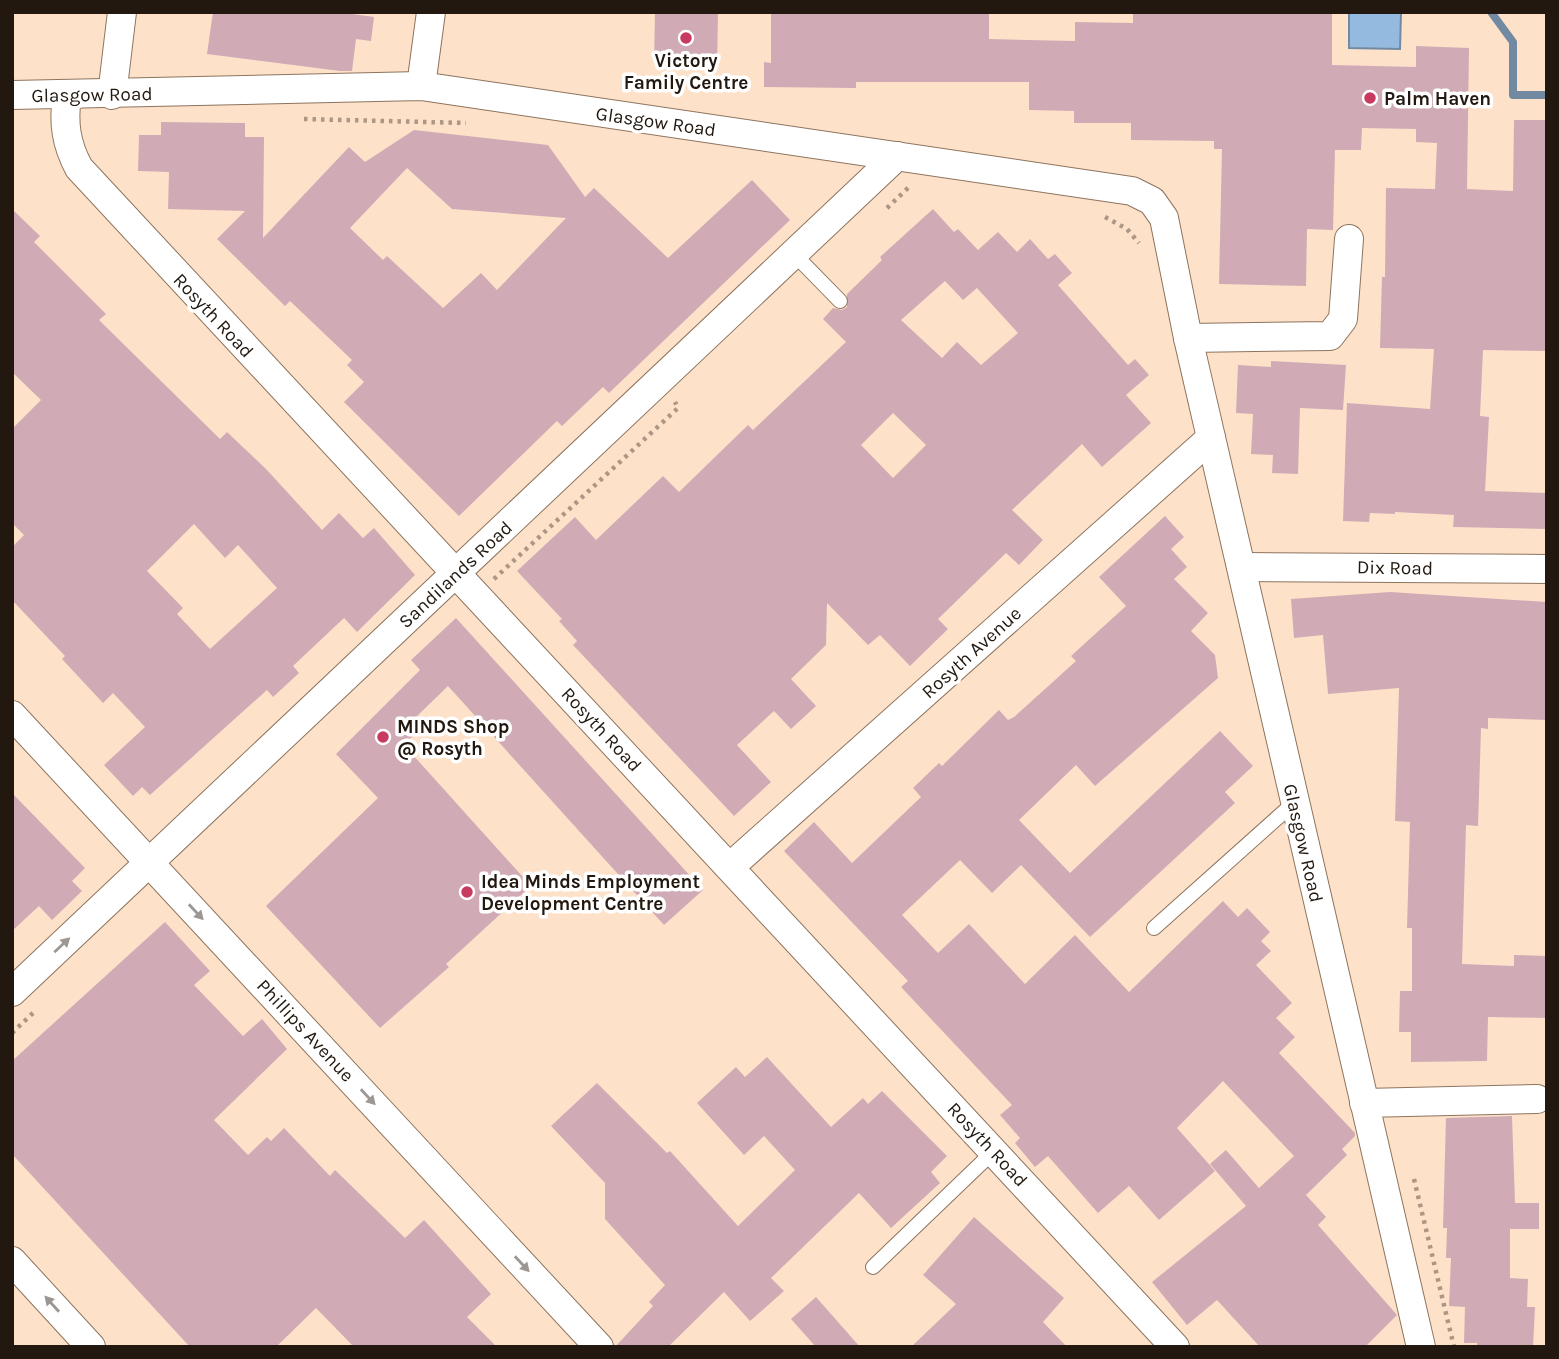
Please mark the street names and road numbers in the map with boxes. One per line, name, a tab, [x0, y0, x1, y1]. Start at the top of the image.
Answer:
street label: Glasgow Road	[31, 83, 153, 107]
street label: Glasgow Road	[594, 103, 717, 141]
street label: Rosyth Road	[169, 269, 258, 362]
street label: Sandilands Road	[394, 517, 517, 633]
street label: Dix Road	[1357, 556, 1433, 580]
street label: Rosyth Avenue	[917, 602, 1026, 703]
street label: Rosyth Road	[557, 683, 646, 776]
street label: Glasgow Road	[1279, 782, 1327, 905]
street label: Phillips Avenue	[252, 975, 358, 1086]
street label: Rosyth Road	[943, 1098, 1032, 1191]

